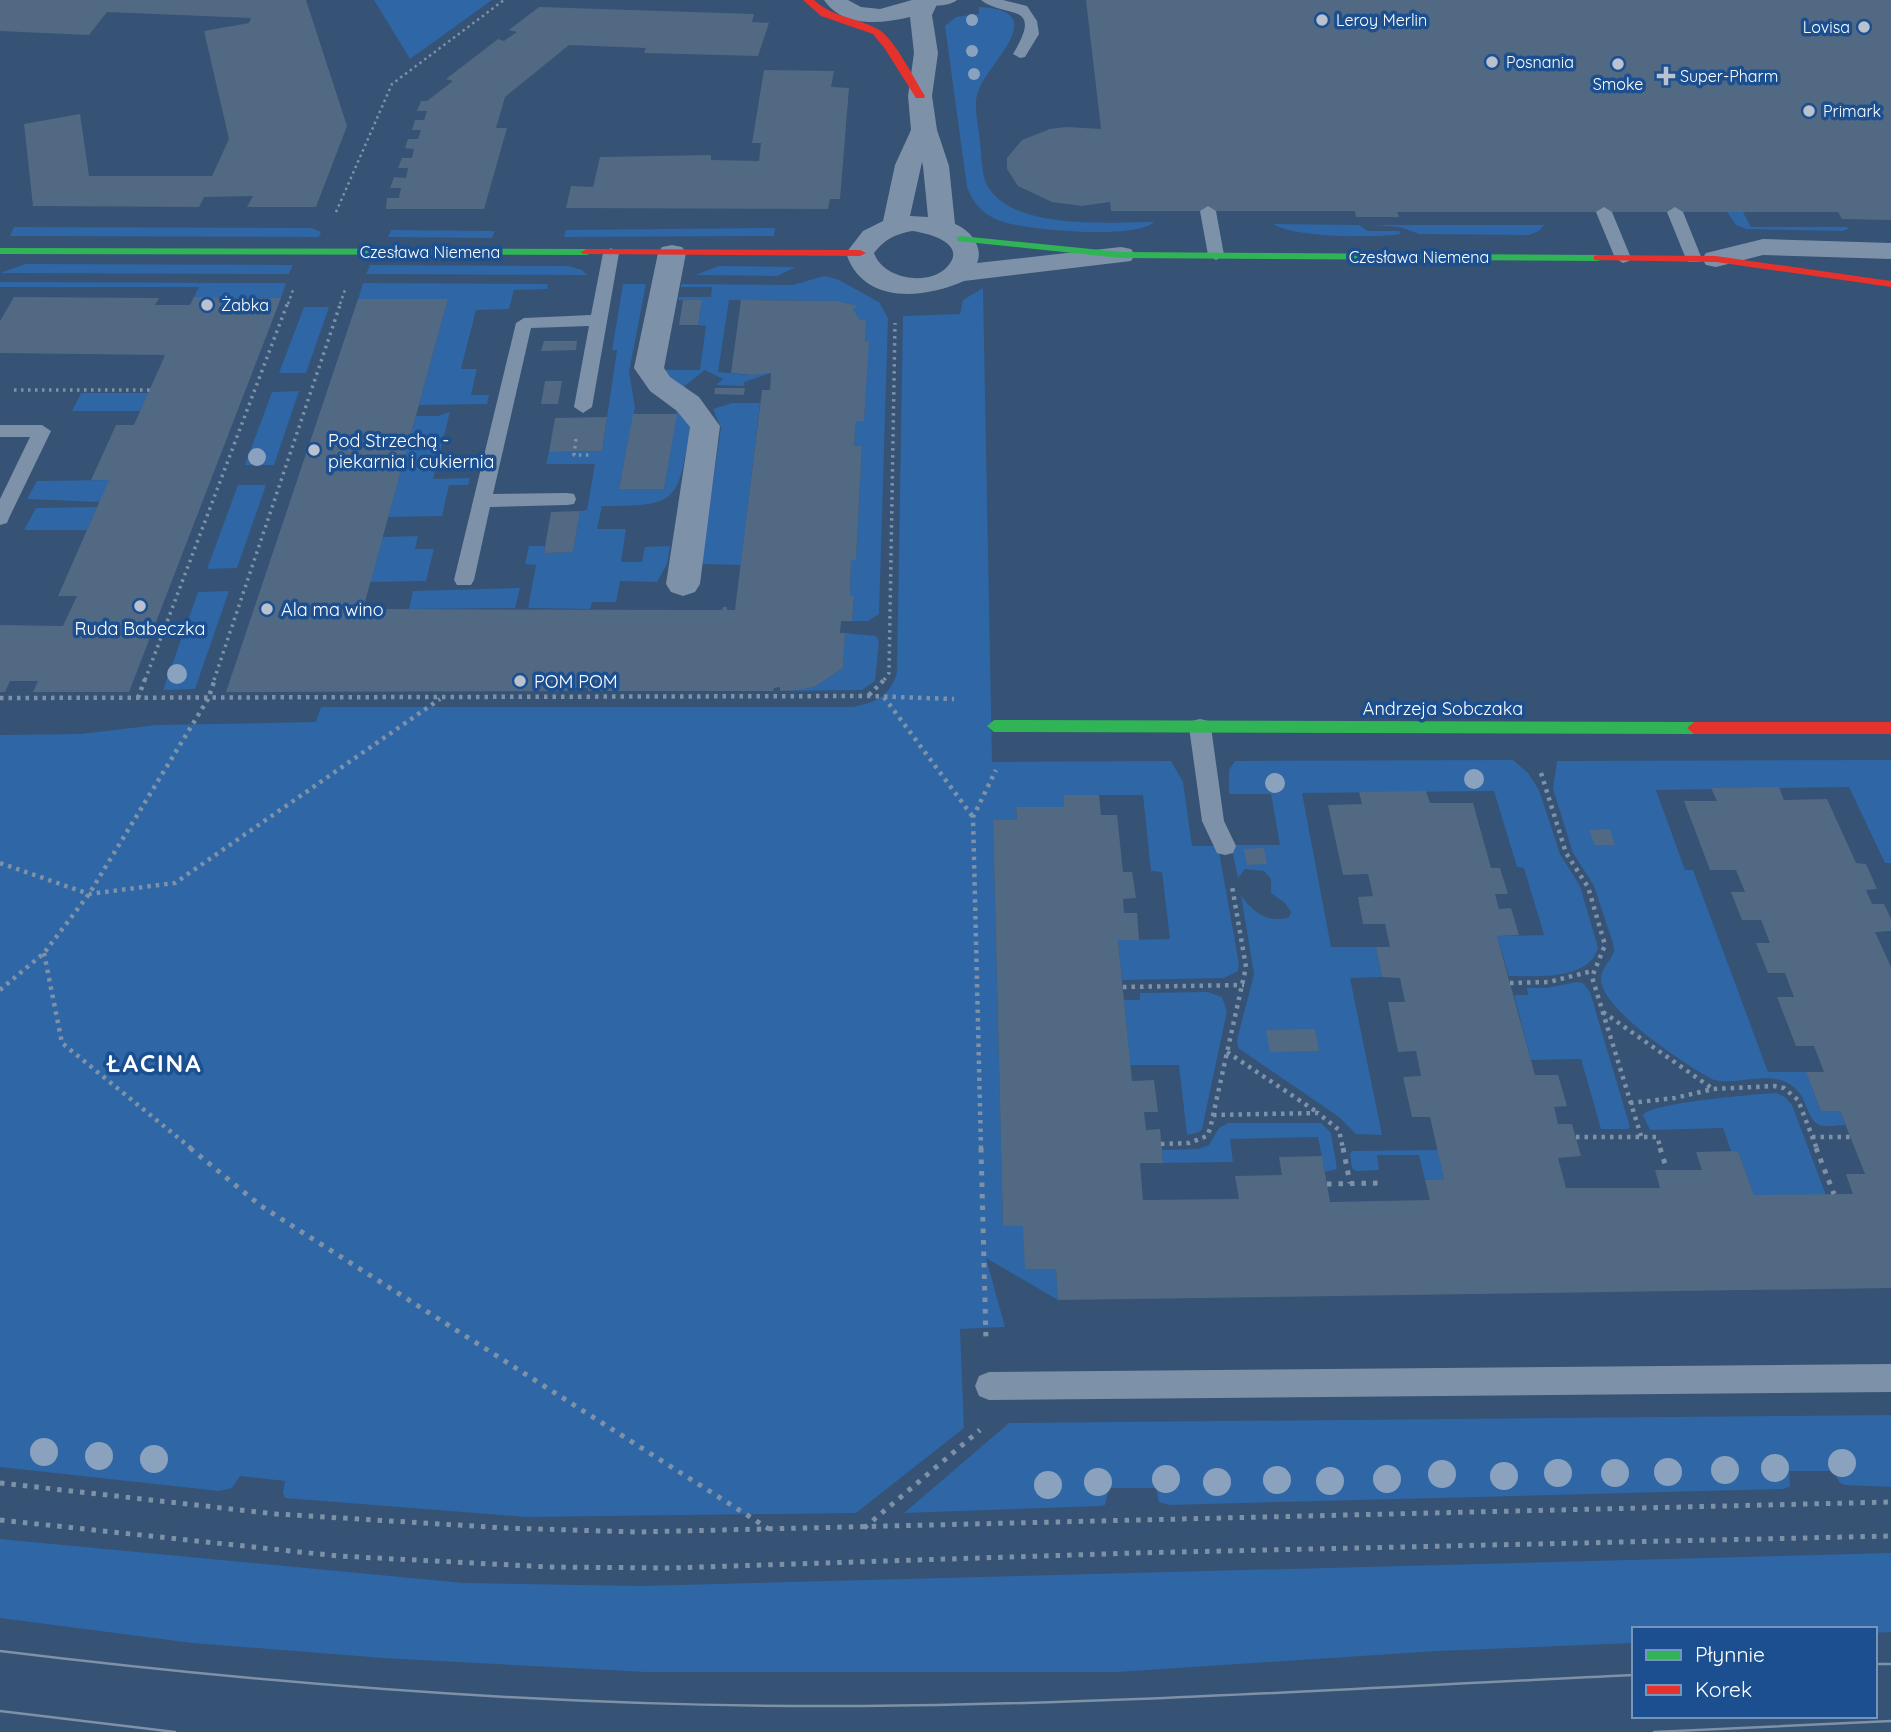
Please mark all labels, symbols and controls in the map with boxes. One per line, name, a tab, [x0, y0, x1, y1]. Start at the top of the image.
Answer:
place label: Leroy Merlin	[1336, 10, 1427, 30]
marker: Leroy Merlin	[1314, 12, 1330, 28]
place label: Lovisa	[1803, 17, 1850, 37]
marker: Lovisa	[1856, 19, 1872, 35]
place label: Posnania	[1506, 52, 1574, 72]
marker: Posnania	[1484, 54, 1500, 70]
marker: Smoke	[1610, 56, 1626, 72]
place label: Super-Pharm	[1680, 66, 1778, 86]
marker: Super-Pharm	[1658, 68, 1674, 84]
place label: Smoke	[1593, 74, 1643, 94]
place label: Primark	[1823, 101, 1881, 121]
marker: Primark	[1801, 103, 1817, 119]
street label: Czesława Niemena	[360, 242, 500, 262]
street label: Czesława Niemena	[1349, 247, 1489, 267]
place label: Żabka	[221, 295, 269, 315]
marker: Żabka	[199, 297, 215, 313]
place label: Pod Strzechą - piekarnia i cukiernia	[328, 429, 494, 473]
marker: Pod Strzechą - piekarnia i cukiernia	[306, 442, 322, 458]
marker: Ruda Babeczka	[132, 598, 148, 614]
place label: Ala ma wino	[281, 598, 384, 621]
marker: Ala ma wino	[259, 601, 275, 617]
place label: Ruda Babeczka	[75, 617, 205, 640]
place label: POM POM	[534, 670, 618, 693]
marker: POM POM	[512, 673, 528, 689]
street label: Andrzeja Sobczaka	[1363, 697, 1523, 720]
district label: ŁACINA	[105, 1048, 203, 1078]
legend	[1632, 1627, 1877, 1718]
text: Płynnie	[1695, 1641, 1765, 1667]
text: Korek	[1695, 1676, 1752, 1702]

